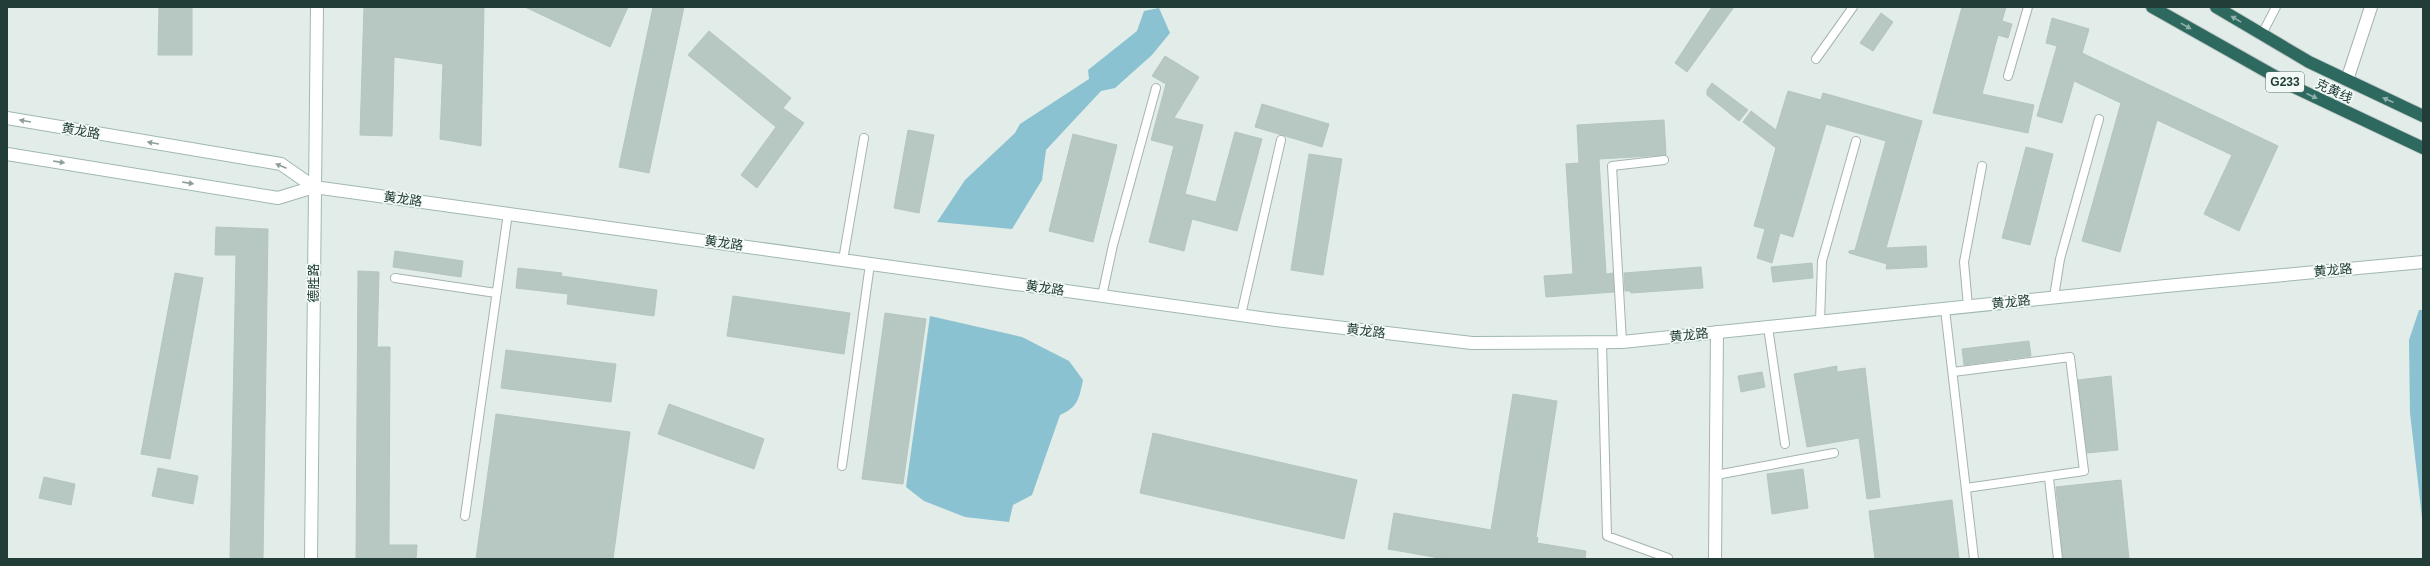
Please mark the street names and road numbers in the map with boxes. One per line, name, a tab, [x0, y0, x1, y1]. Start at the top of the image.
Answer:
road number: G233	[2266, 72, 2304, 92]
street label: 克黄线	[2313, 76, 2355, 106]
street label: 黄龙路	[60, 120, 102, 142]
street label: 黄龙路	[383, 189, 423, 209]
street label: 黄龙路	[704, 233, 744, 253]
street label: 黄龙路	[2313, 261, 2353, 279]
street label: 德胜路	[306, 263, 321, 303]
street label: 黄龙路	[1025, 278, 1065, 298]
street label: 黄龙路	[1991, 293, 2031, 311]
street label: 黄龙路	[1346, 321, 1386, 341]
street label: 黄龙路	[1669, 326, 1709, 344]

